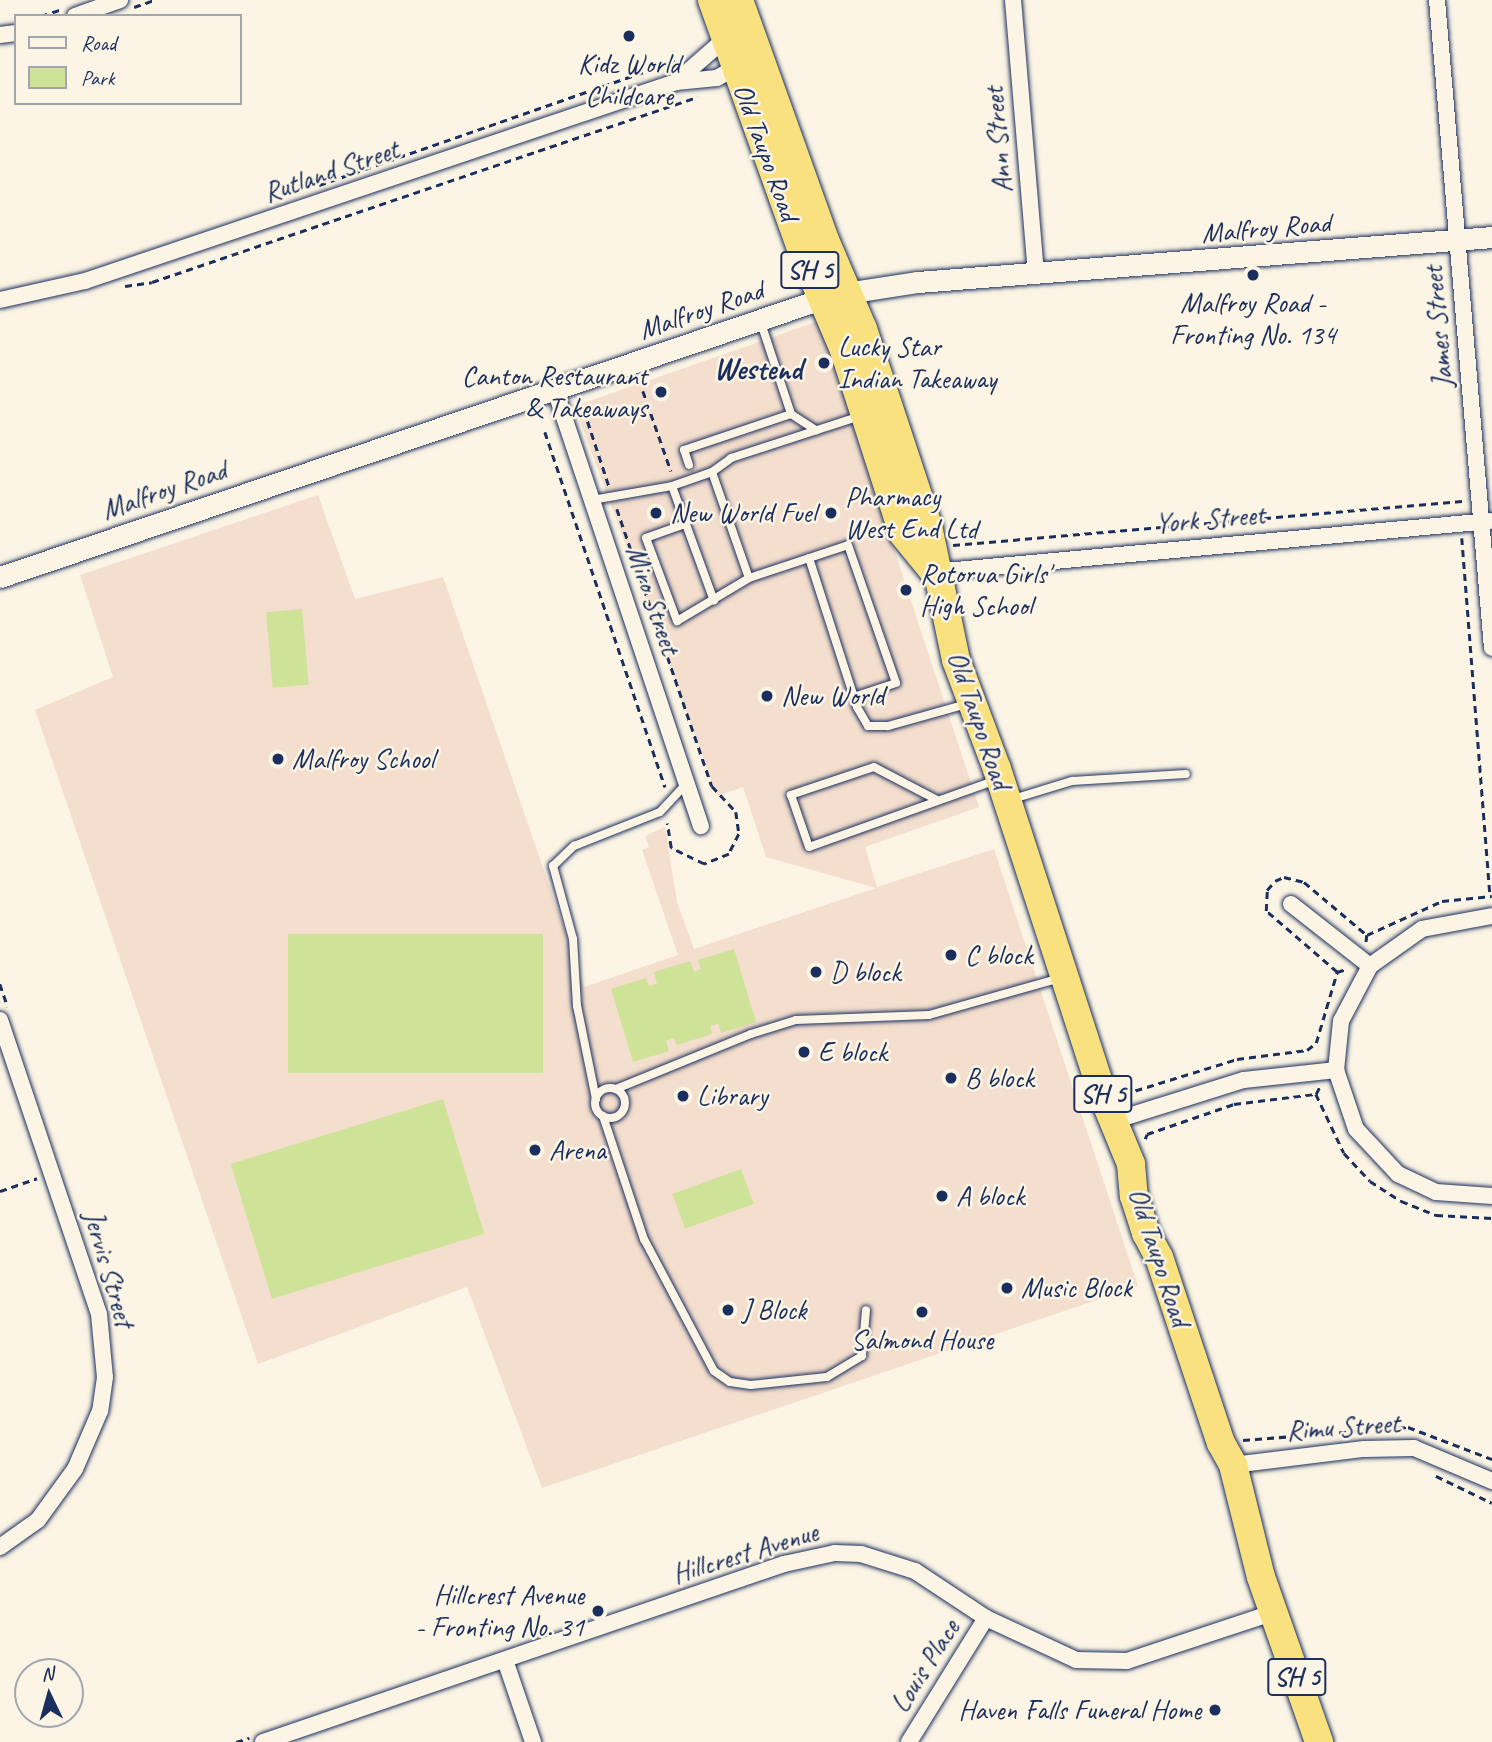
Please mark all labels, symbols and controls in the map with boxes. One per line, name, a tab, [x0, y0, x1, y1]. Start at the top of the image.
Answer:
legend	[14, 14, 242, 105]
marker: Kidz World Childcare	[621, 28, 637, 44]
text: Road	[81, 30, 116, 56]
place label: Kidz World Childcare	[578, 47, 680, 113]
text: Park	[81, 65, 114, 91]
street label: Old Taupo Road	[726, 79, 806, 225]
street label: Ann Street	[977, 85, 1019, 195]
street label: Rutland Street	[259, 132, 403, 210]
street label: Malfroy Road	[1201, 206, 1331, 250]
road number: SH 5	[780, 247, 840, 292]
street label: James Street	[1416, 264, 1460, 390]
marker: Malfroy Road - Fronting No. 134	[1245, 267, 1261, 283]
street label: Malfroy Road	[635, 273, 767, 347]
place label: Malfroy Road - Fronting No. 134	[1170, 286, 1336, 352]
place label: Lucky Star Indian Takeaway	[838, 330, 998, 396]
district label: Westend	[714, 351, 802, 387]
marker: Lucky Star Indian Takeaway	[816, 355, 832, 371]
place label: Canton Restaurant & Takeaways	[462, 359, 647, 425]
marker: Canton Restaurant & Takeaways	[653, 384, 669, 400]
street label: Malfroy Road	[98, 453, 230, 527]
place label: Pharmacy West End Ltd	[845, 480, 977, 546]
place label: New World Fuel	[670, 496, 817, 530]
street label: York Street	[1154, 497, 1266, 541]
marker: New World Fuel	[648, 505, 664, 521]
marker: Pharmacy West End Ltd	[823, 505, 839, 521]
street label: Miro Street	[619, 541, 687, 659]
place label: Rotorua Girls' High School	[920, 557, 1050, 623]
marker: Rotorua Girls' High School	[898, 582, 914, 598]
street label: Old Taupo Road	[940, 646, 1018, 794]
place label: New World	[781, 679, 884, 713]
marker: New World	[759, 688, 775, 704]
place label: Malfroy School	[292, 742, 434, 776]
marker: Malfroy School	[270, 751, 286, 767]
place label: C block	[965, 938, 1032, 972]
marker: C block	[943, 947, 959, 963]
place label: D block	[830, 955, 900, 989]
marker: D block	[808, 964, 824, 980]
place label: E block	[818, 1035, 887, 1069]
marker: E block	[796, 1044, 812, 1060]
place label: B block	[965, 1061, 1034, 1095]
marker: B block	[943, 1070, 959, 1086]
road number: SH 5	[1073, 1072, 1133, 1116]
place label: Library	[697, 1079, 768, 1113]
marker: Library	[675, 1088, 691, 1104]
place label: Arena	[549, 1133, 606, 1167]
marker: Arena	[527, 1142, 543, 1158]
place label: A block	[956, 1179, 1024, 1213]
street label: Old Taupo Road	[1121, 1183, 1197, 1331]
marker: A block	[934, 1188, 950, 1204]
street label: Jervis Street	[76, 1207, 142, 1331]
place label: Music Block	[1021, 1271, 1132, 1305]
marker: Music Block	[999, 1280, 1015, 1296]
place label: J Block	[742, 1293, 807, 1327]
marker: J Block	[720, 1302, 736, 1318]
marker: Salmond House	[914, 1304, 930, 1320]
place label: Salmond House	[851, 1323, 993, 1357]
street label: Rimu Street	[1285, 1406, 1401, 1448]
street label: Hillcrest Avenue	[668, 1515, 822, 1591]
place label: Hillcrest Avenue - Fronting No. 31	[415, 1578, 584, 1644]
marker: Hillcrest Avenue - Fronting No. 31	[590, 1603, 606, 1619]
street label: Louis Place	[883, 1613, 967, 1719]
road number: SH 5	[1267, 1654, 1327, 1700]
north arrow	[14, 1658, 84, 1728]
text: N	[40, 1662, 54, 1687]
place label: Haven Falls Funeral Home	[958, 1693, 1201, 1727]
marker: Haven Falls Funeral Home	[1207, 1702, 1223, 1718]

